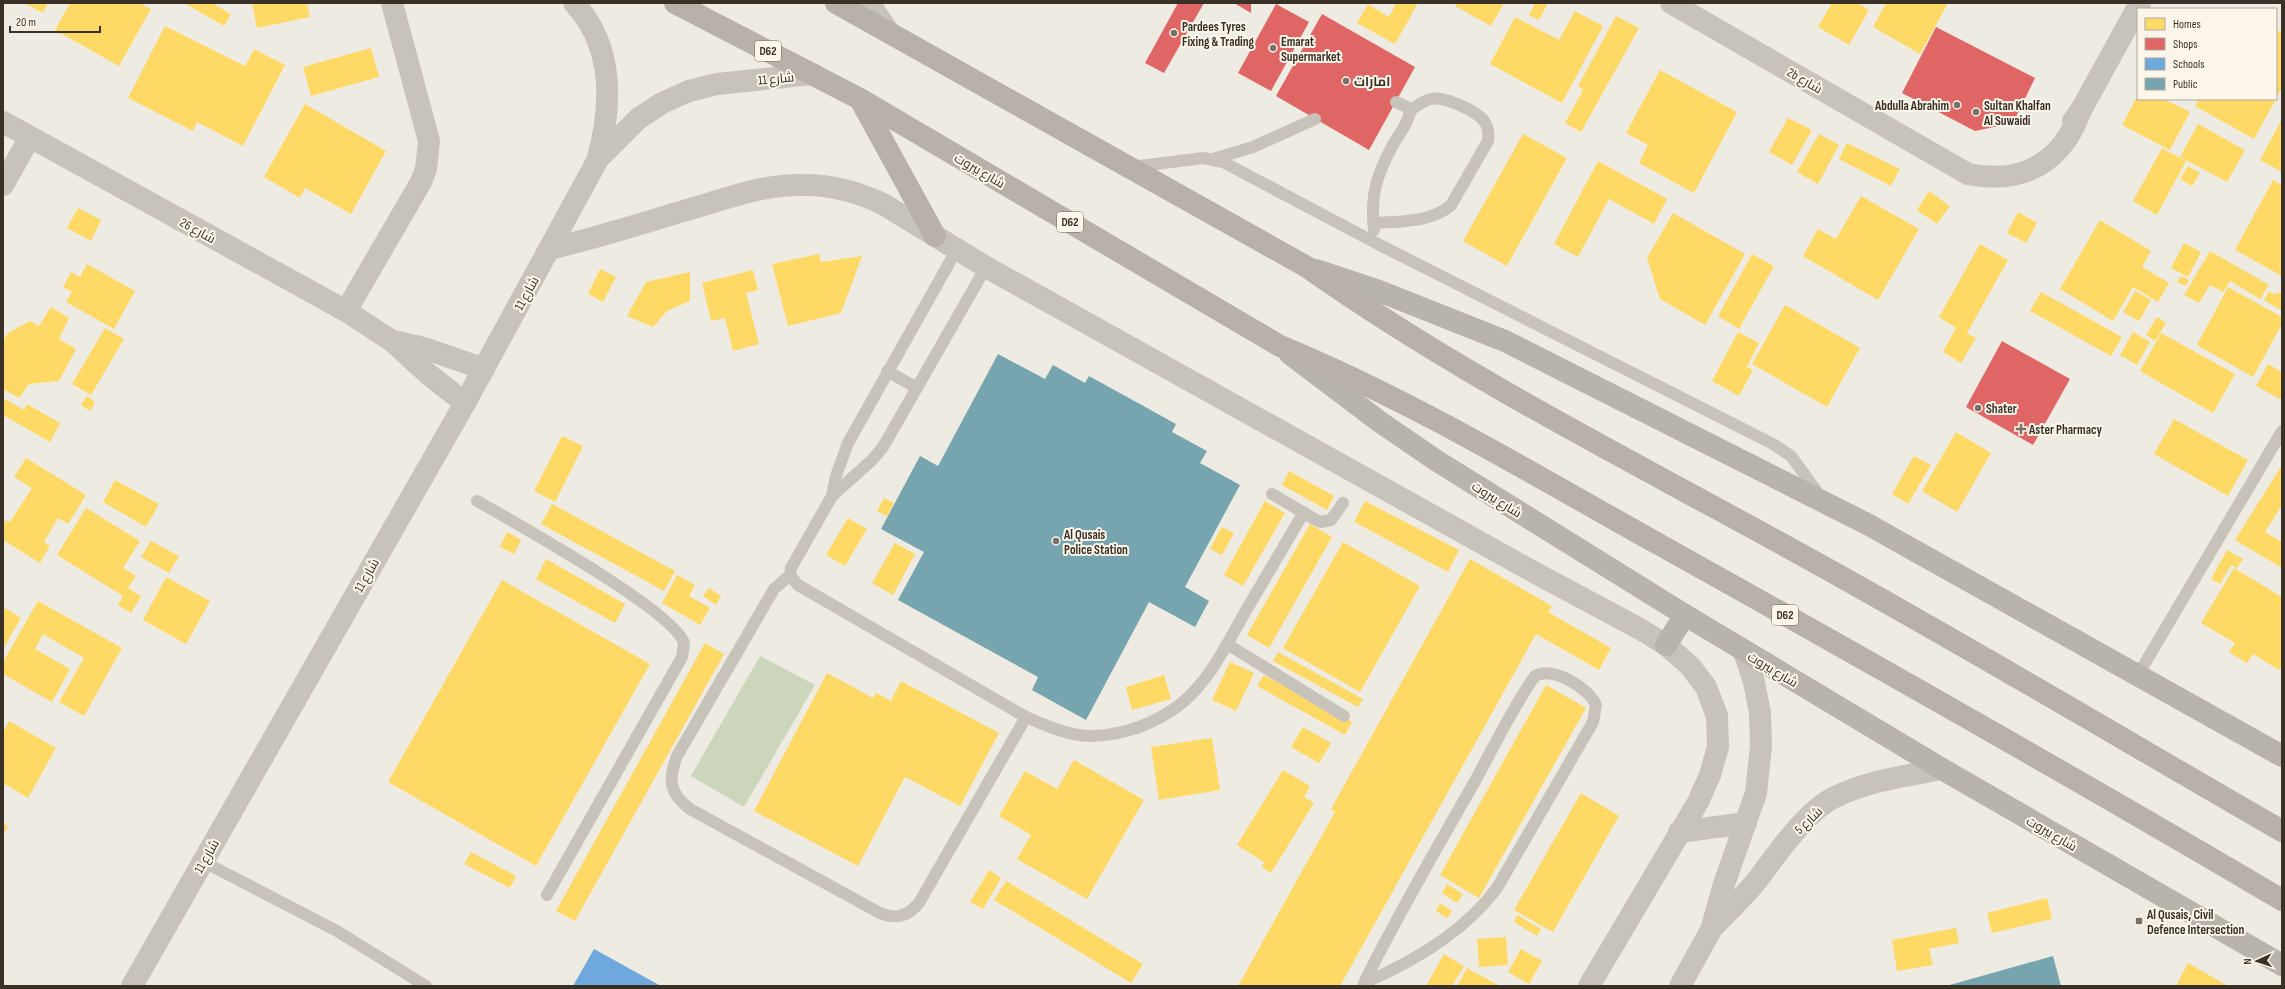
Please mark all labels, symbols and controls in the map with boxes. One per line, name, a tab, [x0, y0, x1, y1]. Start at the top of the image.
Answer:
scale bar	[10, 8, 100, 34]
legend	[2137, 8, 2277, 100]
text: 20 m	[16, 15, 36, 30]
text: Homes	[2173, 17, 2201, 32]
place label: Pardees Tyres Fixing & Trading	[1182, 19, 1255, 50]
marker: Pardees Tyres Fixing & Trading	[1169, 28, 1179, 38]
place label: Emarat Supermarket	[1281, 34, 1341, 65]
text: Shops	[2173, 37, 2198, 52]
road number: D62	[755, 41, 781, 61]
marker: Emarat Supermarket	[1268, 43, 1278, 53]
text: Schools	[2173, 57, 2205, 72]
street label: 2b شارع	[1784, 64, 1825, 97]
street label: شارع 11	[757, 69, 795, 89]
place label: امارات	[1354, 74, 1390, 90]
marker: امارات	[1341, 76, 1351, 86]
text: Public	[2173, 77, 2198, 92]
place label: Abdulla Abrahim	[1874, 98, 1949, 114]
place label: Sultan Khalfan Al Suwaidi	[1983, 98, 2051, 129]
marker: Abdulla Abrahim	[1952, 100, 1962, 110]
marker: Sultan Khalfan Al Suwaidi	[1971, 107, 1981, 117]
street label: شارع بيروت	[951, 150, 1008, 192]
road number: D62	[1057, 212, 1083, 232]
street label: شارع 26	[177, 215, 218, 247]
street label: شارع 11	[511, 274, 543, 313]
place label: Shater	[1986, 401, 2017, 417]
marker: Shater	[1973, 403, 1983, 413]
place label: Aster Pharmacy	[2028, 422, 2102, 438]
marker: Aster Pharmacy	[2016, 424, 2026, 434]
street label: شارع بيروت	[1469, 478, 1524, 521]
place label: Al Qusais Police Station	[1063, 527, 1128, 558]
marker: Al Qusais Police Station	[1051, 536, 1061, 546]
street label: شارع 11	[351, 556, 383, 595]
road number: D62	[1772, 605, 1798, 625]
street label: شارع بيروت	[1744, 649, 1801, 691]
street label: شارع 5	[1791, 804, 1826, 838]
street label: شارع بيروت	[2023, 813, 2080, 855]
street label: شارع 11	[191, 837, 223, 876]
place label: Al Qusais, Civil Defence Intersection	[2146, 907, 2245, 938]
marker: Al Qusais, Civil Defence Intersection	[2134, 916, 2144, 926]
north arrow	[2237, 941, 2277, 981]
text: N	[2241, 958, 2254, 965]

